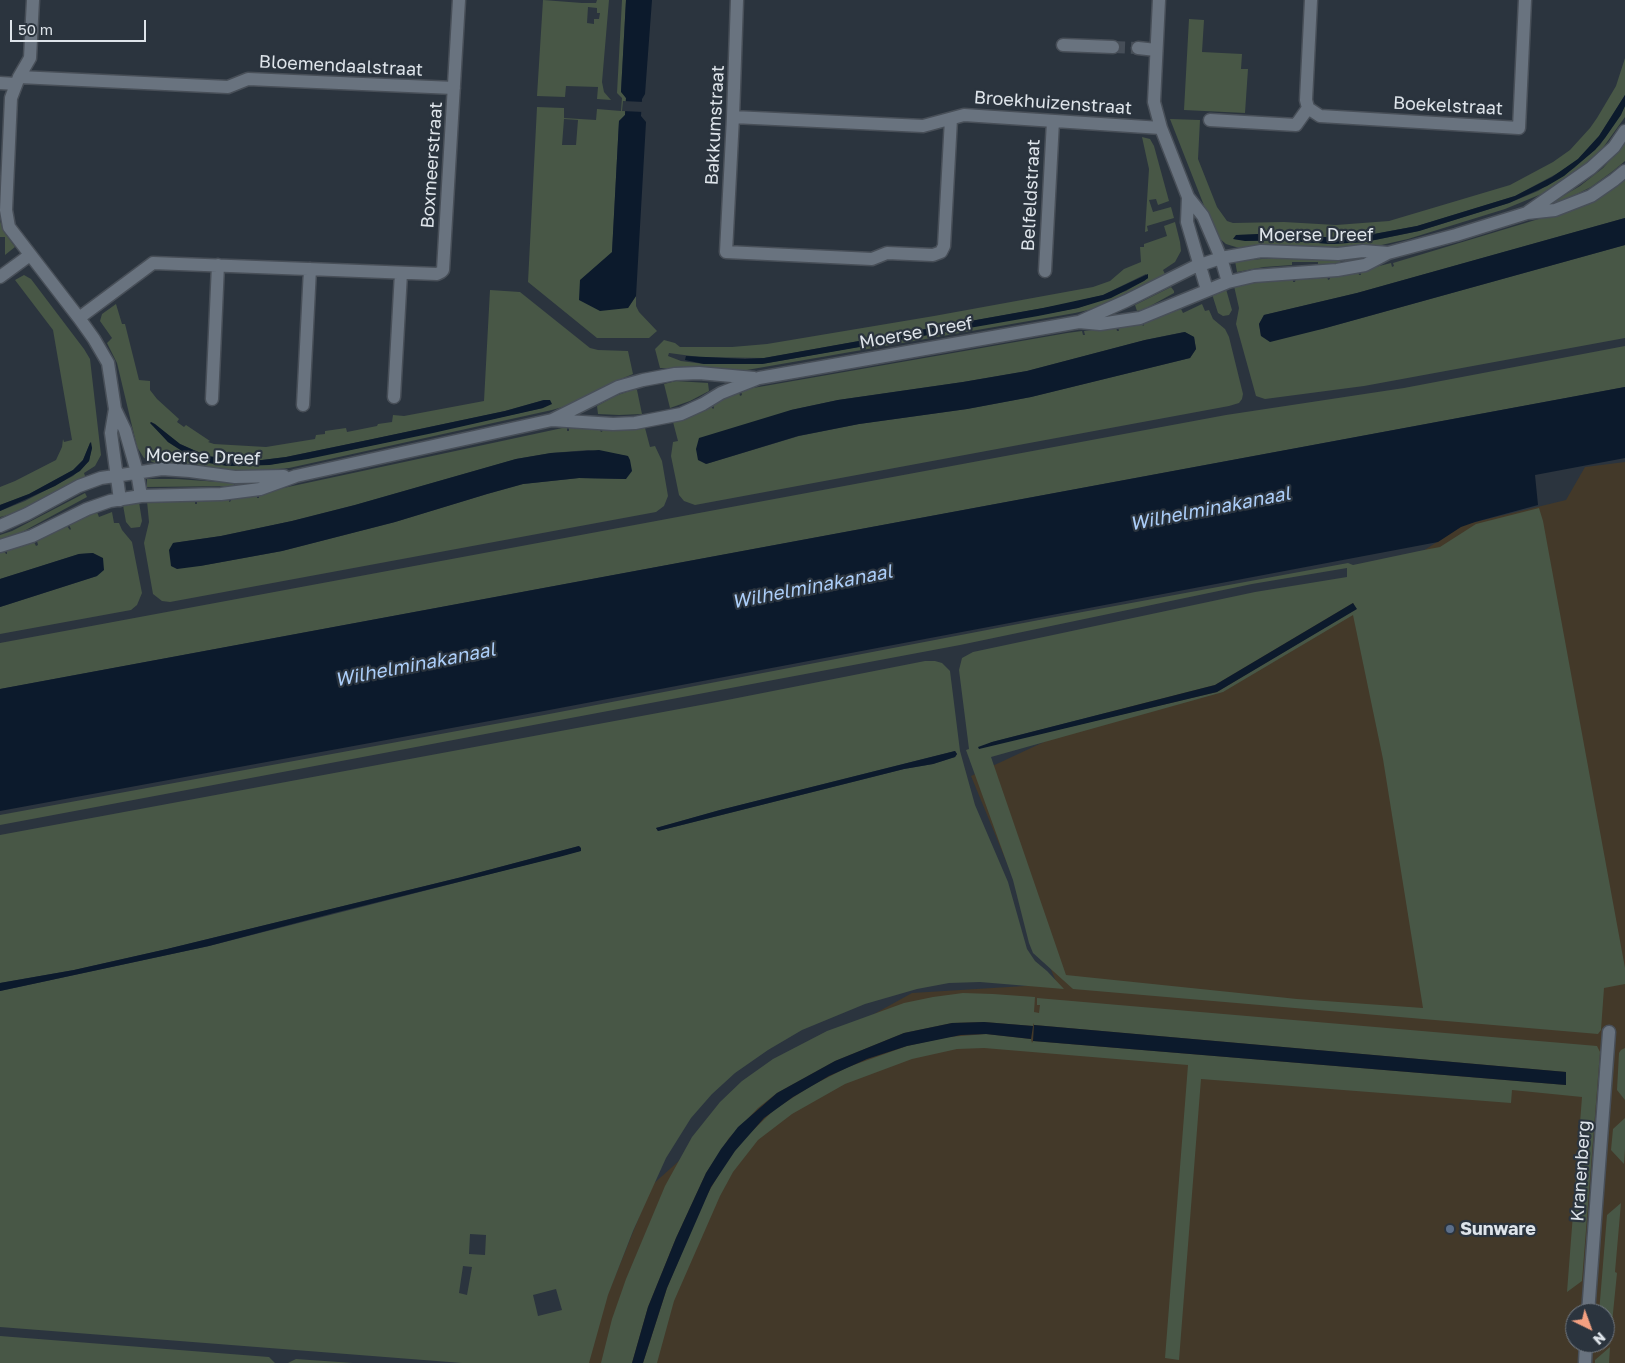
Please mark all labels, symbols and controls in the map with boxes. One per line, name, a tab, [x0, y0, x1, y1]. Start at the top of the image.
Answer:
scale bar	[12, 10, 149, 42]
text: 50 m	[18, 20, 53, 38]
street label: Bloemendaalstraat	[258, 51, 424, 81]
street label: Bakkumstraat	[701, 64, 729, 186]
street label: Broekhuizenstraat	[973, 87, 1133, 119]
street label: Boekelstraat	[1392, 92, 1504, 120]
street label: Boxmeerstraat	[417, 101, 447, 229]
street label: Belfeldstraat	[1017, 138, 1045, 252]
street label: Moerse Dreef	[1259, 224, 1373, 246]
street label: Moerse Dreef	[858, 312, 974, 354]
street label: Moerse Dreef	[145, 444, 261, 470]
water label: Wilhelminakanaal	[1128, 482, 1292, 536]
water label: Wilhelminakanaal	[730, 560, 894, 614]
water label: Wilhelminakanaal	[333, 638, 497, 692]
street label: Kranenberg	[1567, 1120, 1595, 1222]
place label: Sunware	[1460, 1218, 1536, 1240]
marker: Sunware	[1444, 1223, 1456, 1235]
north arrow	[1565, 1303, 1615, 1353]
text: N	[1590, 1329, 1609, 1349]

